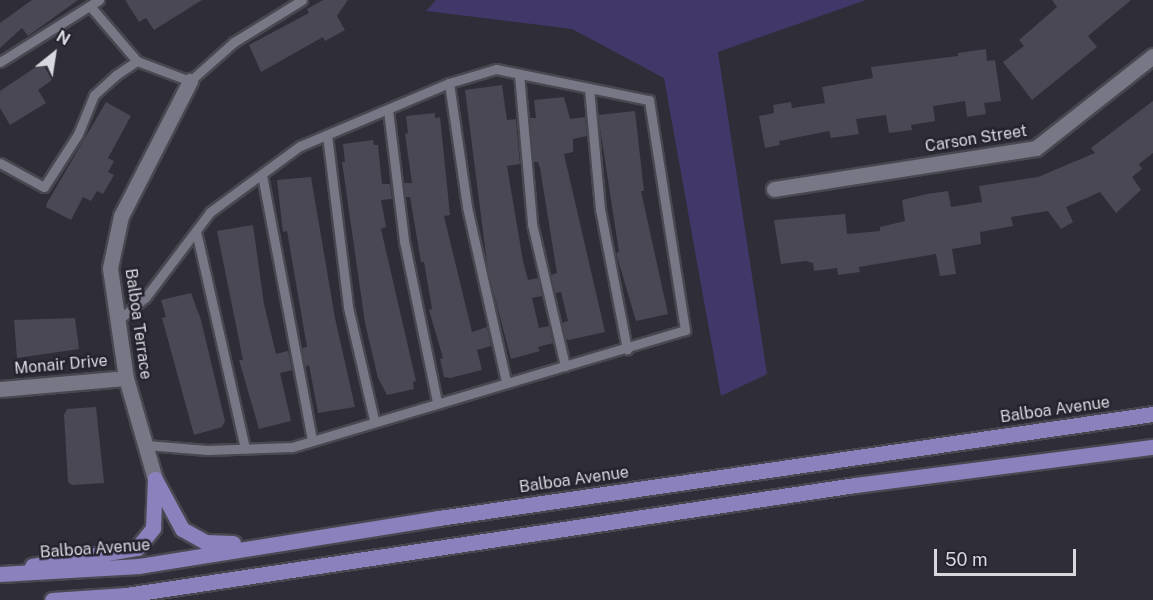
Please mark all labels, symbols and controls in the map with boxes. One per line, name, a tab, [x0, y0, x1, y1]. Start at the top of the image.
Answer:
north arrow	[24, 24, 84, 84]
text: N	[53, 27, 73, 49]
street label: Carson Street	[924, 121, 1028, 157]
street label: Balboa Terrace	[121, 267, 155, 381]
street label: Monair Drive	[14, 351, 108, 379]
street label: Balboa Avenue	[999, 393, 1111, 427]
street label: Balboa Avenue	[518, 463, 630, 497]
street label: Balboa Avenue	[39, 536, 151, 562]
scale bar	[937, 537, 1080, 575]
text: 50 m	[945, 549, 988, 570]

